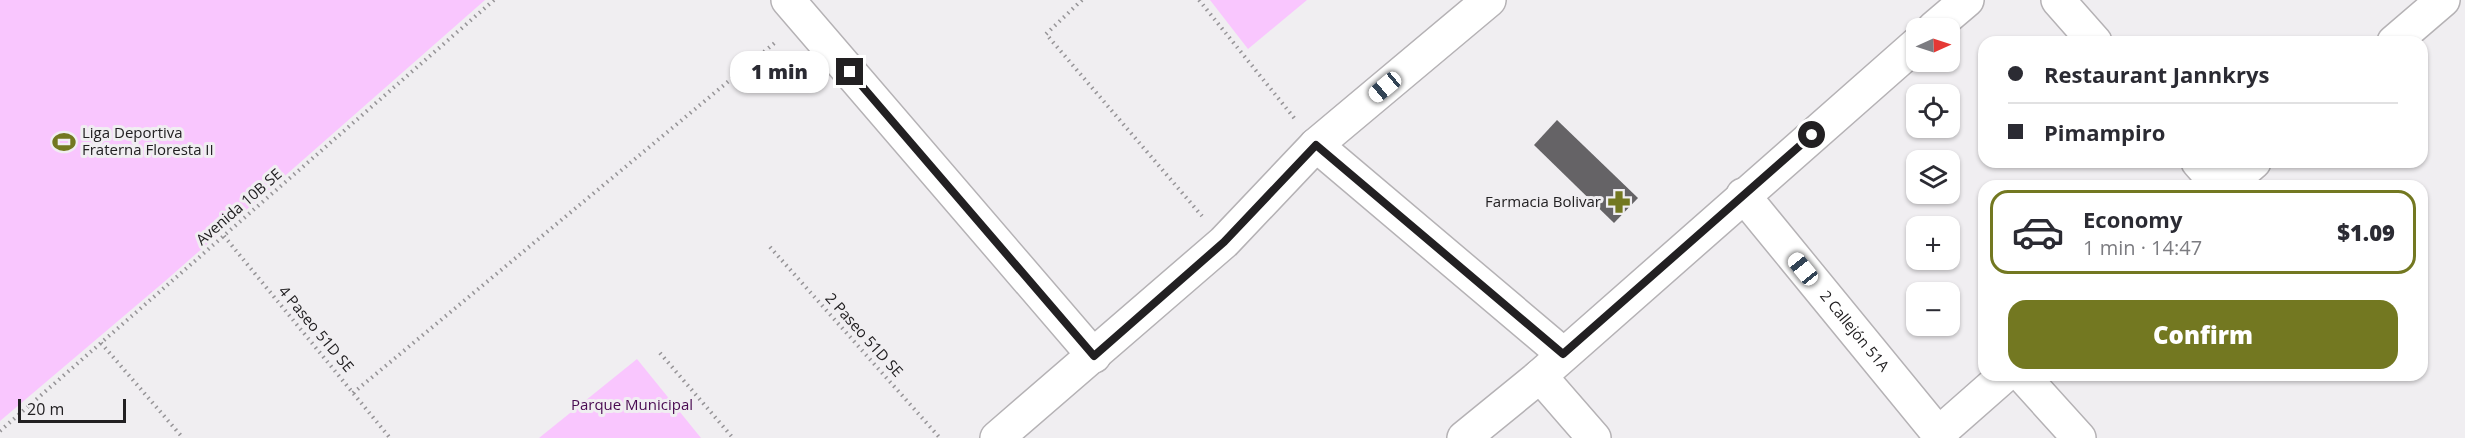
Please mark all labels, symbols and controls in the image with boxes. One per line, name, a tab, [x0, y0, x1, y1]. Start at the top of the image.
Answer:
north arrow	[1906, 18, 1960, 72]
map controls	[1906, 18, 1960, 336]
callout: 1 min	[730, 51, 829, 93]
text: 1 min	[751, 58, 808, 85]
route end	[836, 58, 863, 85]
text: Restaurant Jannkrys	[2044, 59, 2269, 89]
car	[1365, 69, 1405, 105]
button: locate	[1906, 84, 1960, 138]
text: Pimampiro	[2044, 117, 2165, 147]
route start	[1798, 121, 1825, 148]
place label: Liga Deportiva Fraterna Floresta II	[82, 122, 214, 159]
sports icon: Liga Deportiva Fraterna Floresta II	[51, 129, 77, 155]
button: layers	[1906, 150, 1960, 204]
street label: Avenida 10B SE	[191, 164, 285, 249]
pharmacy icon: Farmacia Bolivar	[1606, 189, 1632, 215]
place label: Farmacia Bolivar	[1485, 191, 1601, 211]
text: Economy	[2083, 204, 2182, 234]
icon: car	[2011, 205, 2065, 259]
button: +	[1906, 216, 1960, 270]
text: $1.09	[2337, 217, 2395, 247]
text: 1 min · 14:47	[2083, 234, 2202, 261]
car	[1785, 249, 1821, 289]
street label: 4 Paseo 51D SE	[275, 281, 359, 376]
button: −	[1906, 282, 1960, 336]
street label: 2 Callejón 51A	[1816, 286, 1895, 376]
street label: 2 Paseo 51D SE	[822, 288, 908, 381]
button: Confirm	[2008, 300, 2398, 369]
park label: Parque Municipal	[571, 394, 693, 414]
scale bar	[18, 396, 126, 424]
text: 20 m	[27, 398, 64, 420]

